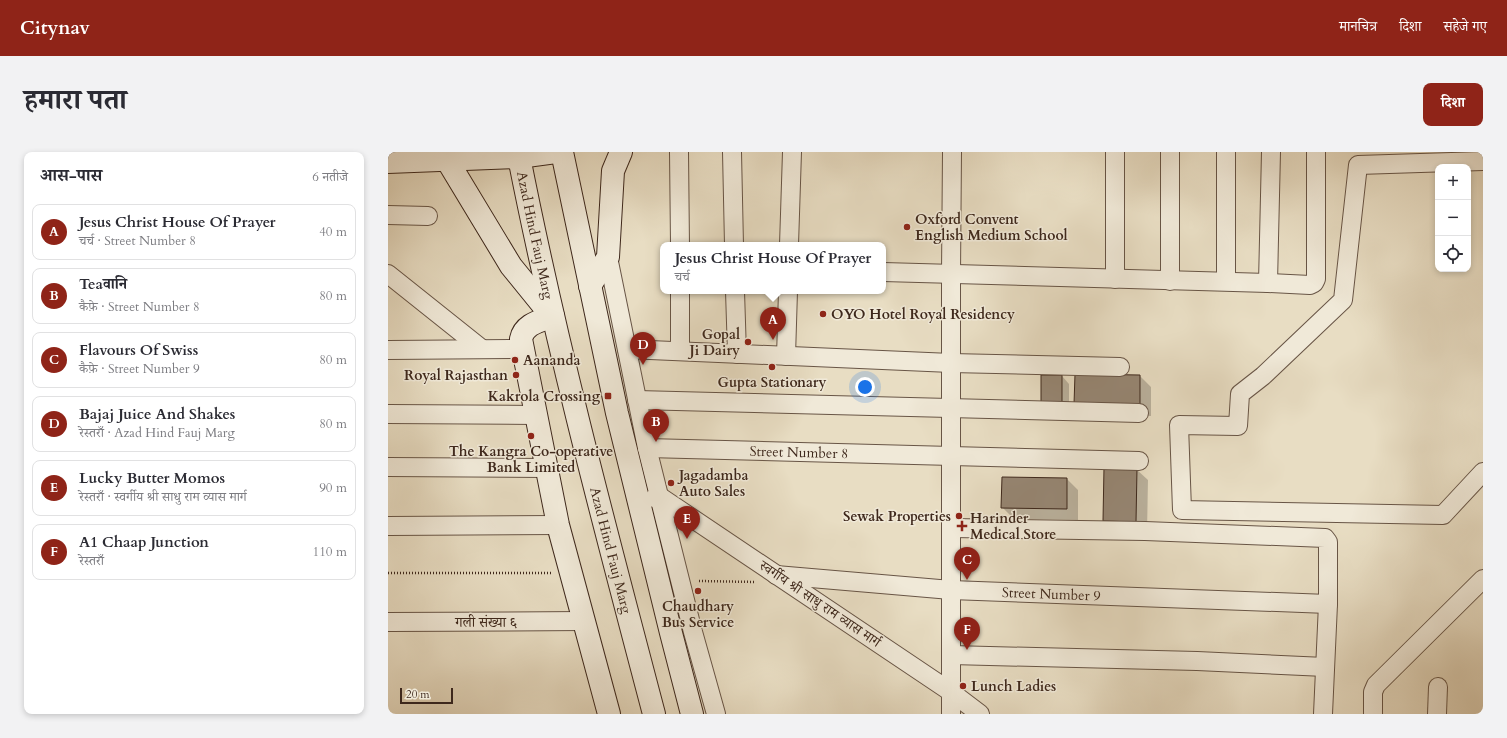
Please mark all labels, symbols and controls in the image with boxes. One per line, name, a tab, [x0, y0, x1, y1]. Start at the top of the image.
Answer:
text: Citynav	[20, 15, 90, 41]
text: मानचित्र	[1339, 17, 1377, 36]
text: दिशा	[1399, 17, 1421, 36]
text: सहेजे गए	[1443, 17, 1487, 36]
text: हमारा पता	[24, 81, 127, 119]
button: दिशा	[1423, 83, 1483, 126]
text: आस-पास	[40, 164, 102, 187]
map controls	[1435, 164, 1471, 272]
button: +	[1435, 164, 1471, 200]
text: 6 नतीजे	[312, 168, 348, 186]
street label: Azad Hind Fauj Marg	[513, 170, 558, 301]
button: −	[1435, 200, 1471, 236]
place label: Oxford Convent English Medium School	[915, 210, 1068, 245]
text: Jesus Christ House Of Prayer	[79, 212, 276, 232]
marker: Oxford Convent English Medium School	[902, 222, 912, 232]
text: A	[49, 223, 59, 241]
text: 40 m	[319, 223, 347, 241]
text: चर्च · Street Number 8	[79, 232, 196, 250]
button: locate	[1435, 236, 1471, 272]
popup	[660, 242, 886, 294]
text: Jesus Christ House Of Prayer	[675, 248, 871, 268]
text: चर्च	[675, 268, 690, 286]
text: Teaवानि	[79, 274, 127, 294]
text: B	[49, 287, 59, 305]
text: 80 m	[319, 287, 347, 305]
text: कैफ़े · Street Number 8	[79, 298, 200, 316]
place label: OYO Hotel Royal Residency	[831, 305, 1015, 324]
pin: A	[760, 307, 786, 340]
marker: OYO Hotel Royal Residency	[818, 309, 828, 319]
place label: Gopal Ji Dairy	[687, 325, 740, 360]
pin: D	[630, 332, 656, 365]
marker: Gopal Ji Dairy	[743, 337, 753, 347]
text: Flavours Of Swiss	[79, 340, 198, 360]
text: C	[49, 351, 59, 369]
text: 80 m	[319, 351, 347, 369]
place label: Aananda	[523, 351, 580, 370]
marker: Aananda	[510, 355, 520, 365]
text: कैफ़े · Street Number 9	[79, 360, 200, 378]
marker: Gupta Stationary	[767, 362, 777, 372]
place label: Royal Rajasthan	[404, 366, 508, 385]
marker: Royal Rajasthan	[511, 370, 521, 380]
place label: Gupta Stationary	[718, 373, 826, 392]
your location	[855, 377, 875, 397]
place label: Kakrola Crossing	[488, 387, 601, 406]
marker: Kakrola Crossing	[603, 391, 613, 401]
text: Bajaj Juice And Shakes	[79, 404, 235, 424]
pin: B	[643, 409, 669, 442]
text: D	[48, 415, 60, 433]
text: 80 m	[319, 415, 347, 433]
text: रेस्तराँ · Azad Hind Fauj Marg	[79, 424, 235, 442]
marker: The Kangra Co-operative Bank Limited	[526, 431, 536, 441]
street label: Street Number 8	[749, 441, 849, 463]
place label: The Kangra Co-operative Bank Limited	[449, 442, 613, 477]
place label: Jagadamba Auto Sales	[677, 466, 748, 501]
text: Lucky Butter Momos	[79, 468, 225, 488]
marker: Jagadamba Auto Sales	[666, 478, 676, 488]
text: E	[50, 479, 58, 497]
text: 90 m	[319, 479, 347, 497]
street label: Azad Hind Fauj Marg	[586, 485, 637, 616]
text: रेस्तराँ · स्वर्गीय श्री साधु राम व्यास मार्ग	[79, 488, 247, 506]
pin: E	[674, 506, 700, 539]
place label: Sewak Properties	[843, 507, 951, 526]
place label: Harinder Medical Store	[970, 509, 1056, 544]
marker: Sewak Properties	[954, 511, 964, 521]
marker: Harinder Medical Store	[957, 521, 967, 531]
text: A1 Chaap Junction	[79, 532, 209, 552]
text: F	[50, 543, 58, 561]
text: 110 m	[313, 543, 347, 561]
pin: C	[954, 547, 980, 580]
text: रेस्तराँ	[79, 552, 104, 570]
street label: स्वर्गीय श्री साधु राम व्यास मार्ग	[755, 556, 885, 652]
street label: Street Number 9	[1002, 582, 1101, 605]
marker: Chaudhary Bus Service	[693, 586, 703, 596]
place label: Chaudhary Bus Service	[662, 597, 734, 632]
street label: गली संख्या ६	[454, 613, 517, 632]
pin: F	[954, 617, 980, 650]
place label: Lunch Ladies	[971, 677, 1056, 696]
marker: Lunch Ladies	[958, 681, 968, 691]
scale bar	[400, 686, 453, 705]
text: 20 m	[406, 687, 430, 702]

